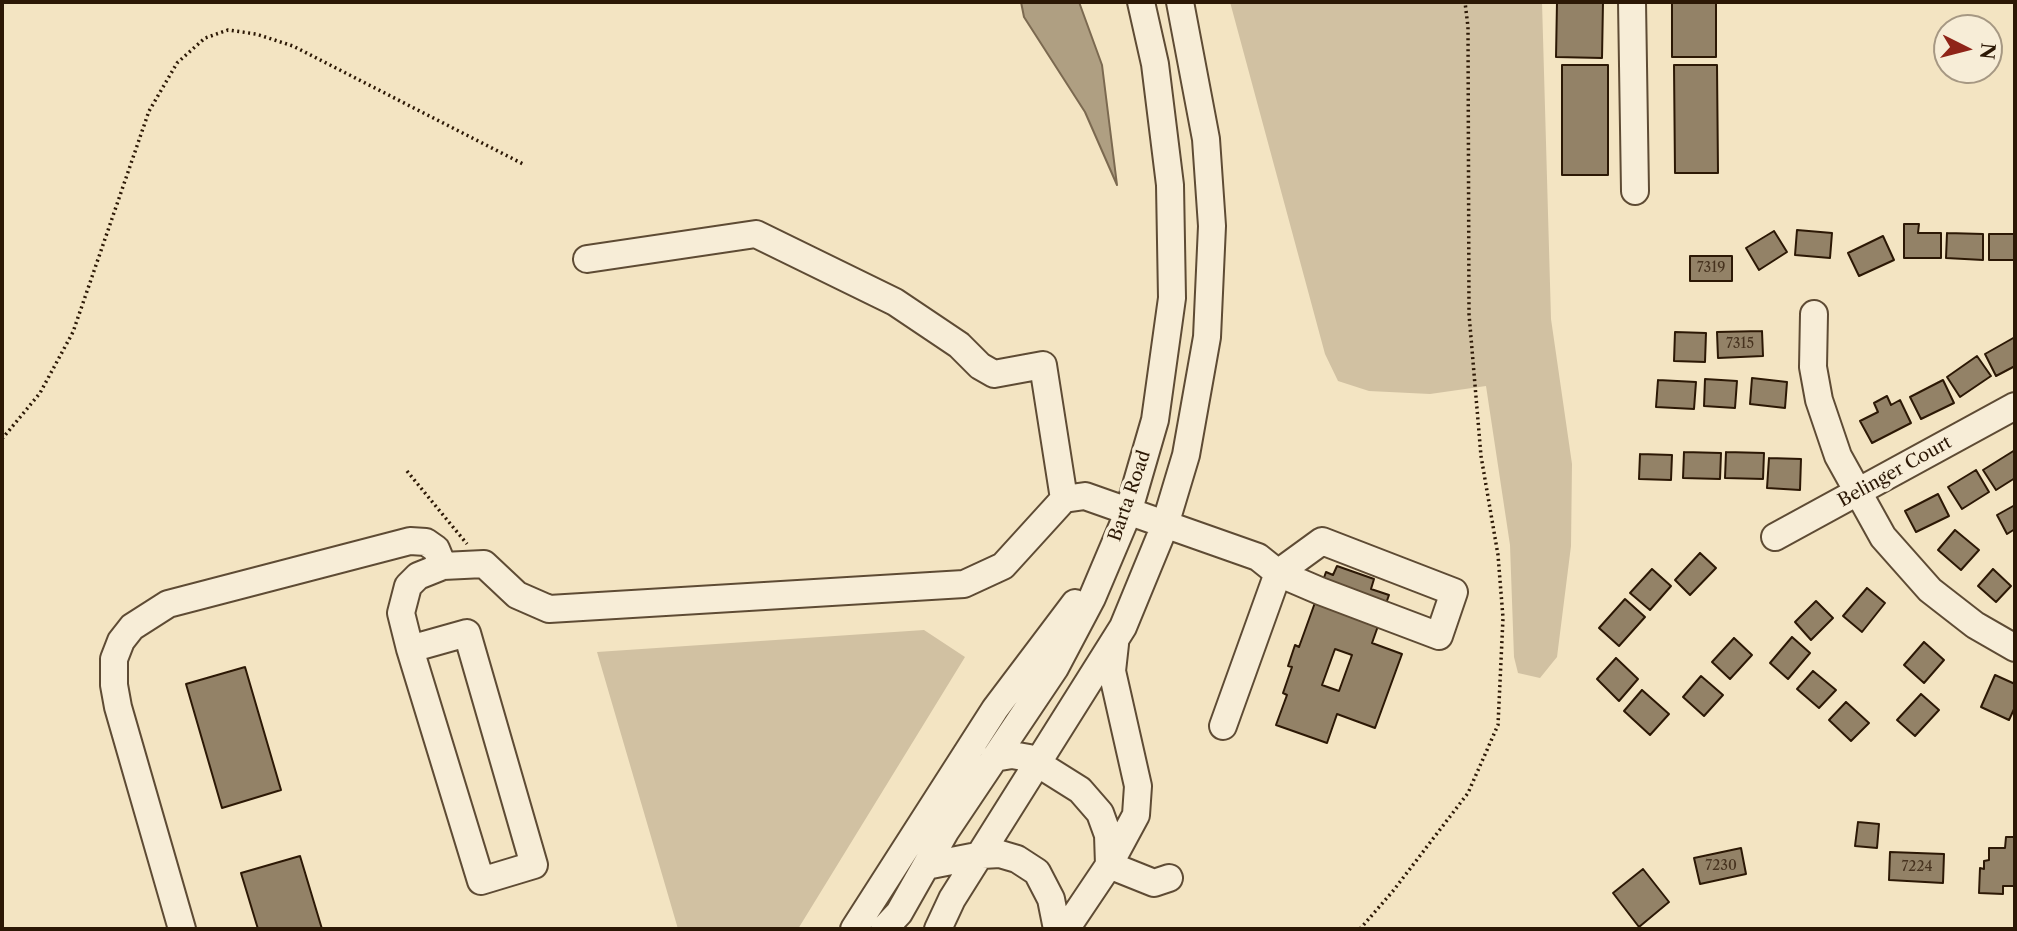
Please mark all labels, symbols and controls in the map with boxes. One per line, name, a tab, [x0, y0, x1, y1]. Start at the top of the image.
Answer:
north arrow	[1933, 14, 2003, 84]
text: N	[1975, 42, 2000, 60]
house number: 7319	[1697, 260, 1725, 276]
house number: 7315	[1726, 336, 1754, 352]
street label: Belinger Court	[1834, 432, 1956, 512]
street label: Barta Road	[1104, 448, 1156, 544]
house number: 7230	[1705, 858, 1737, 874]
house number: 7224	[1901, 859, 1933, 875]

